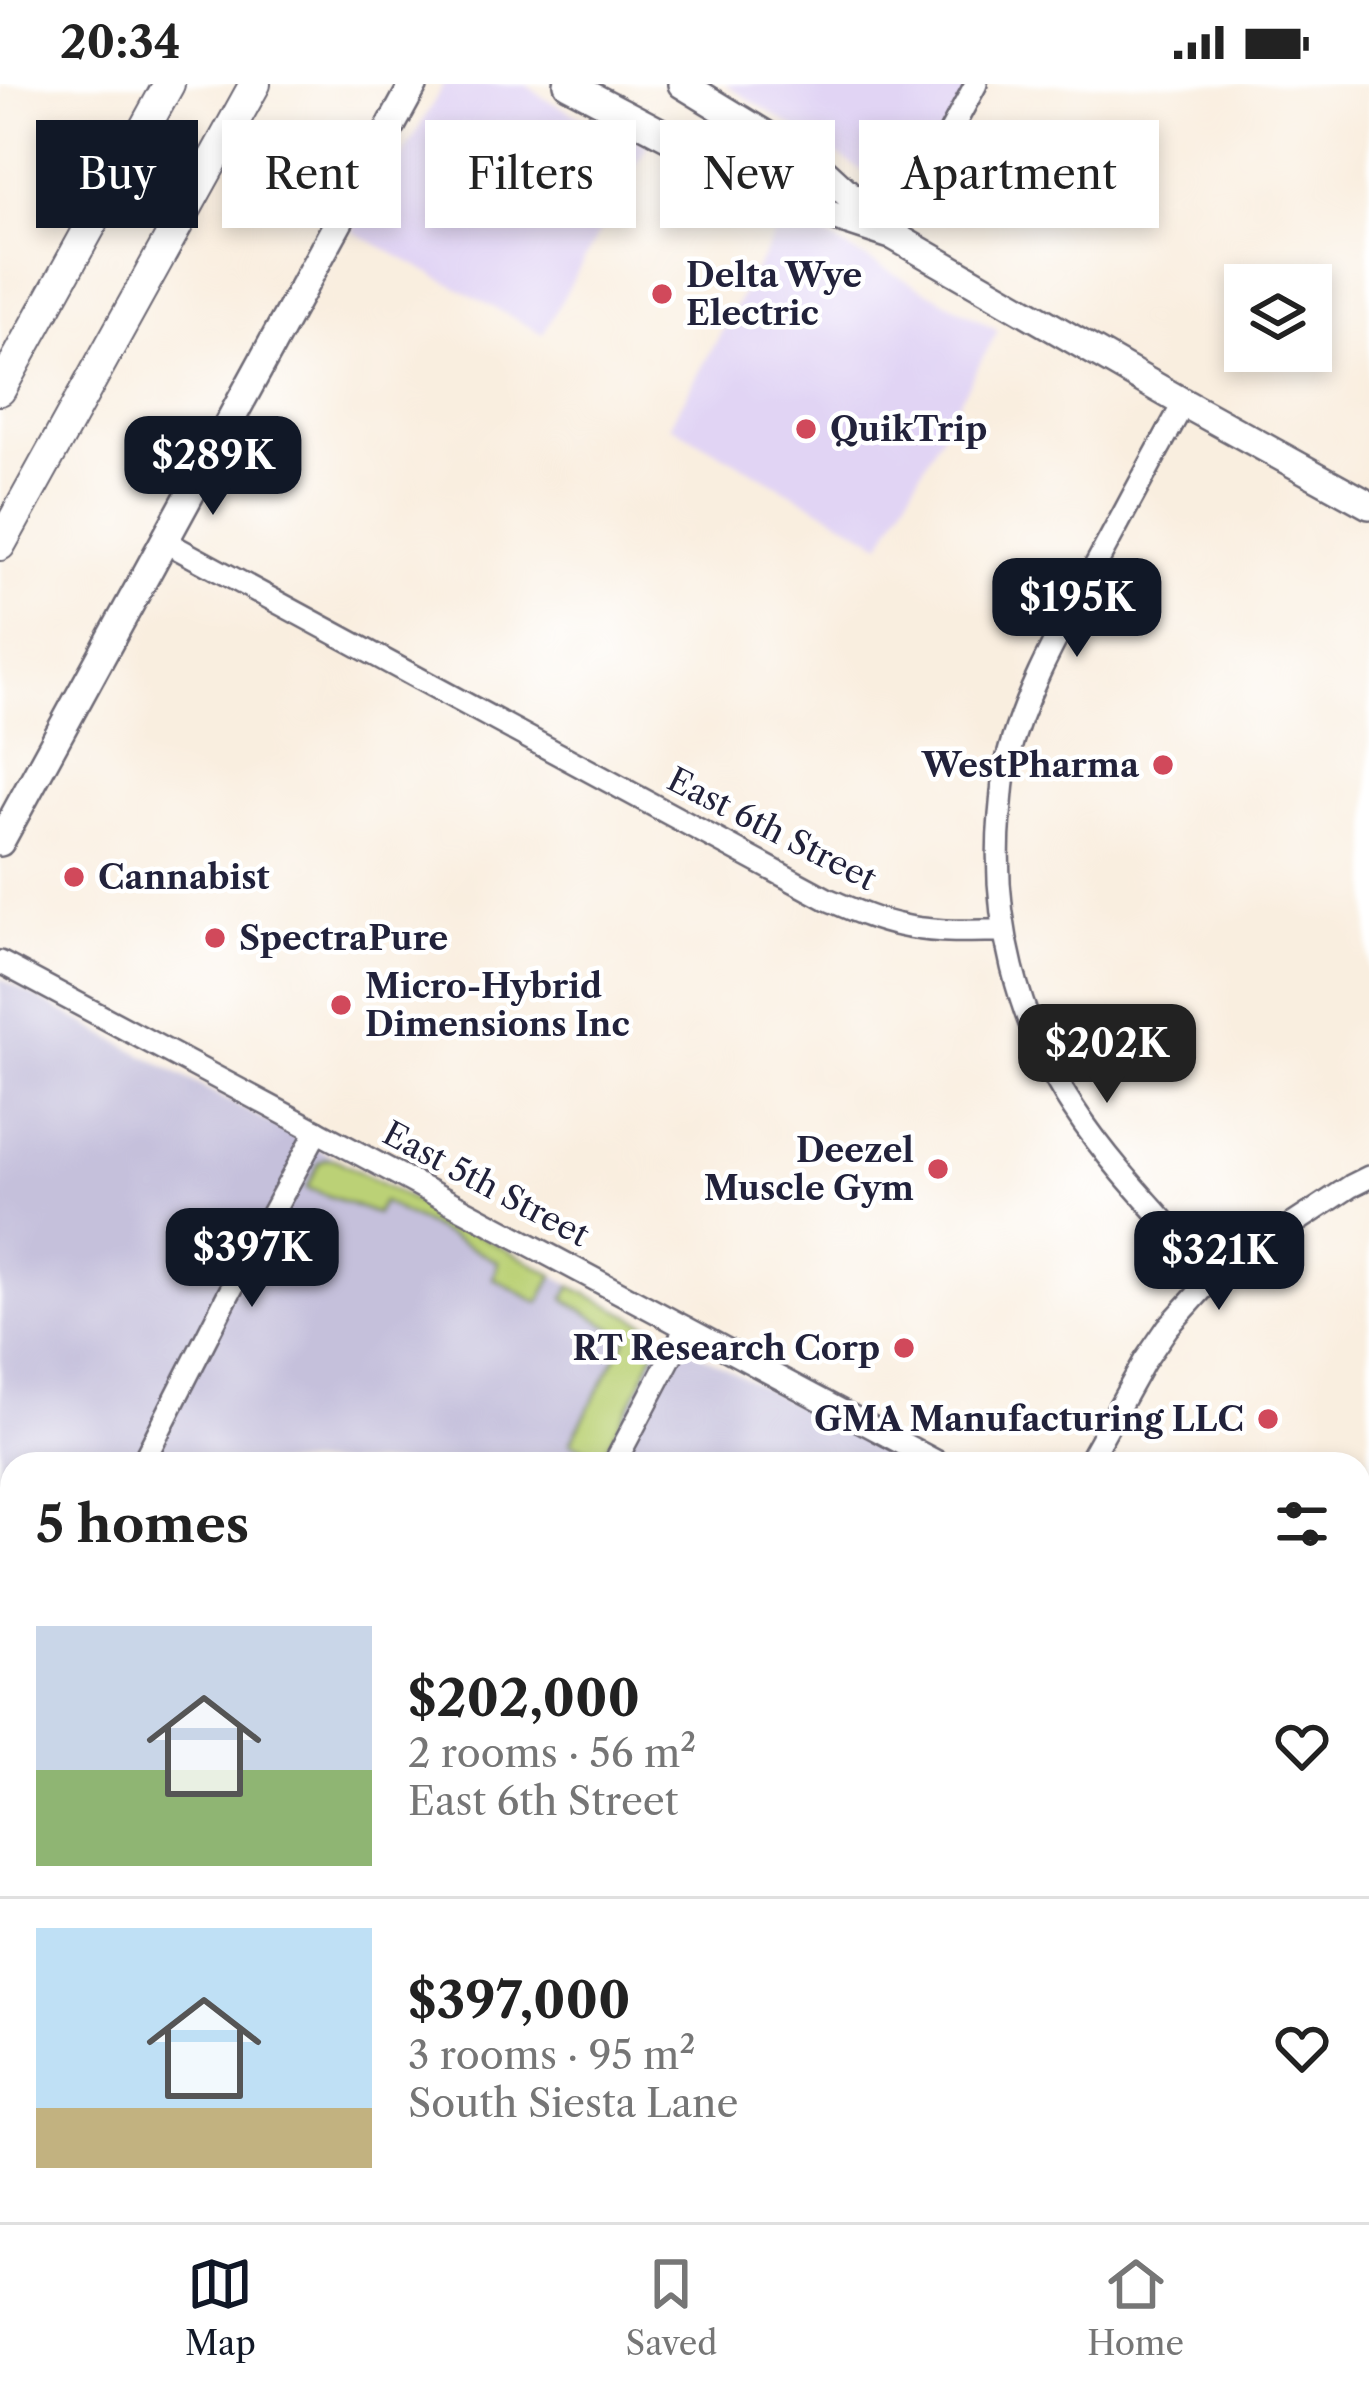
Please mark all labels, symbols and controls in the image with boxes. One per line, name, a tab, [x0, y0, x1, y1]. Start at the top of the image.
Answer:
text: 20:34	[60, 14, 181, 70]
chip: Buy	[36, 120, 198, 228]
chip: Rent	[222, 120, 401, 228]
chip: Filters	[425, 120, 636, 228]
chip: New	[660, 120, 835, 228]
chip: Apartment	[859, 120, 1159, 228]
place label: Delta Wye Electric	[686, 255, 862, 334]
map controls	[1224, 264, 1332, 372]
button: layers	[1224, 264, 1332, 372]
marker: Delta Wye Electric	[649, 281, 675, 307]
place label: QuikTrip	[830, 409, 987, 450]
pin: $289K	[129, 416, 297, 518]
marker: QuikTrip	[793, 416, 819, 442]
text: $289K	[151, 431, 275, 479]
pin: $195K	[993, 558, 1161, 660]
text: $195K	[1019, 573, 1135, 621]
place label: WestPharma	[921, 745, 1140, 786]
marker: WestPharma	[1150, 752, 1176, 778]
street label: East 6th Street	[661, 759, 884, 899]
place label: Cannabist	[98, 857, 270, 898]
marker: Cannabist	[61, 864, 87, 890]
place label: SpectraPure	[239, 918, 448, 959]
marker: SpectraPure	[202, 925, 228, 951]
place label: Micro-Hybrid Dimensions Inc	[365, 966, 630, 1045]
marker: Micro-Hybrid Dimensions Inc	[328, 992, 354, 1018]
pin: $202K	[1023, 1004, 1191, 1106]
text: $202K	[1045, 1019, 1169, 1067]
street label: East 5th Street	[376, 1113, 596, 1256]
place label: Deezel Muscle Gym	[704, 1130, 914, 1209]
marker: Deezel Muscle Gym	[925, 1156, 951, 1182]
pin: $397K	[168, 1208, 336, 1310]
pin: $321K	[1135, 1211, 1303, 1313]
text: $397K	[193, 1223, 311, 1271]
text: $321K	[1161, 1226, 1277, 1274]
place label: RT Research Corp	[573, 1328, 880, 1369]
marker: RT Research Corp	[891, 1335, 917, 1361]
place label: GMA Manufacturing LLC	[814, 1399, 1244, 1440]
marker: GMA Manufacturing LLC	[1255, 1406, 1281, 1432]
icon: filters	[1269, 1491, 1335, 1557]
text: 5 homes	[36, 1493, 249, 1555]
text: $202,000	[408, 1667, 640, 1729]
icon: home	[132, 1674, 276, 1818]
icon: heart	[1269, 1713, 1335, 1779]
text: 2 rooms · 56 m²	[408, 1729, 696, 1777]
text: East 6th Street	[408, 1777, 678, 1825]
text: $397,000	[408, 1969, 630, 2031]
icon: home	[132, 1976, 276, 2120]
icon: heart	[1269, 2015, 1335, 2081]
text: 3 rooms · 95 m²	[408, 2031, 695, 2079]
text: South Siesta Lane	[408, 2079, 738, 2127]
tab: Map	[185, 2251, 256, 2364]
tab: Saved	[626, 2251, 717, 2364]
tab: Home	[1087, 2251, 1184, 2364]

